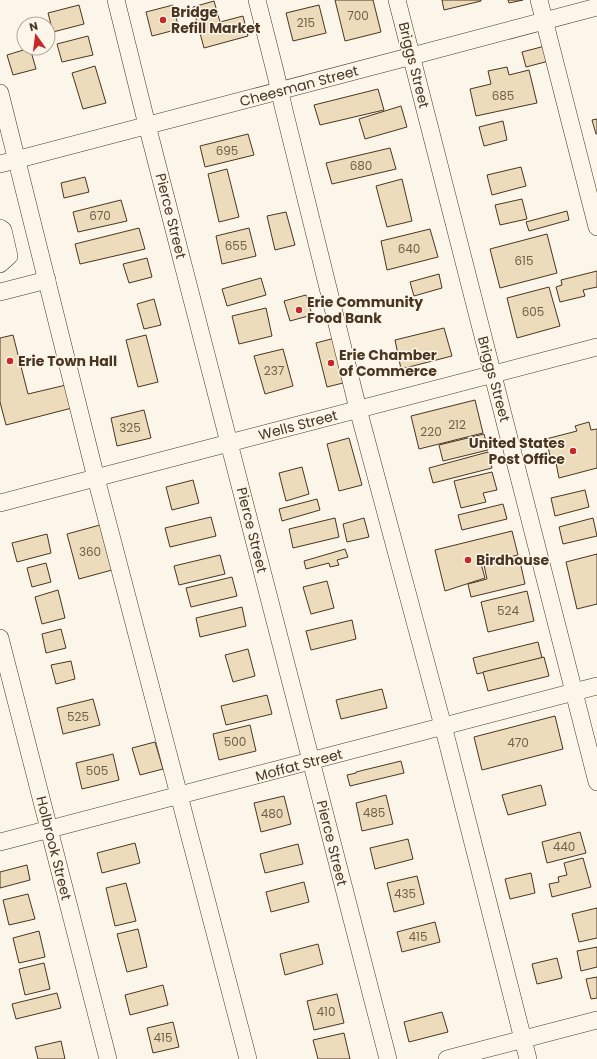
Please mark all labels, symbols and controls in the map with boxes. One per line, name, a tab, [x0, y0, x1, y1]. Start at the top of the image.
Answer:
place label: Bridge Refill Market	[171, 2, 261, 38]
house number: 700	[347, 7, 369, 24]
house number: 215	[297, 14, 315, 31]
marker: Bridge Refill Market	[158, 15, 168, 25]
north arrow	[16, 16, 56, 56]
text: N	[28, 18, 40, 35]
street label: Briggs Street	[394, 20, 434, 110]
street label: Cheesman Street	[237, 61, 361, 111]
house number: 685	[492, 87, 514, 104]
house number: 695	[216, 142, 238, 159]
house number: 680	[350, 157, 372, 174]
street label: Pierce Street	[151, 171, 191, 261]
house number: 670	[89, 207, 111, 224]
house number: 655	[225, 237, 247, 254]
house number: 640	[398, 240, 420, 257]
house number: 615	[515, 252, 534, 269]
place label: Erie Community Food Bank	[307, 292, 423, 328]
house number: 605	[522, 303, 544, 320]
marker: Erie Community Food Bank	[294, 305, 304, 315]
street label: Briggs Street	[473, 334, 515, 424]
place label: Erie Chamber of Commerce	[339, 345, 437, 381]
place label: Erie Town Hall	[18, 351, 117, 371]
marker: Erie Town Hall	[5, 356, 15, 366]
marker: Erie Chamber of Commerce	[326, 358, 336, 368]
house number: 237	[264, 362, 285, 379]
street label: Wells Street	[256, 405, 340, 445]
house number: 212	[448, 416, 466, 433]
house number: 325	[119, 419, 141, 436]
house number: 220	[420, 423, 442, 440]
place label: United States Post Office	[469, 433, 565, 469]
marker: United States Post Office	[568, 446, 578, 456]
street label: Pierce Street	[232, 485, 272, 575]
house number: 360	[79, 543, 101, 560]
place label: Birdhouse	[476, 550, 549, 570]
marker: Birdhouse	[463, 555, 473, 565]
house number: 524	[497, 602, 519, 619]
house number: 525	[67, 708, 89, 725]
house number: 500	[224, 733, 246, 750]
house number: 470	[507, 734, 529, 751]
street label: Moffat Street	[253, 744, 345, 786]
house number: 505	[86, 762, 108, 779]
street label: Holbrook Street	[31, 794, 77, 902]
street label: Pierce Street	[312, 798, 352, 888]
house number: 485	[363, 804, 385, 821]
house number: 480	[261, 805, 283, 822]
house number: 440	[553, 838, 575, 855]
house number: 435	[394, 885, 416, 902]
house number: 415	[409, 928, 427, 945]
house number: 410	[317, 1003, 335, 1020]
house number: 415	[154, 1029, 172, 1046]

